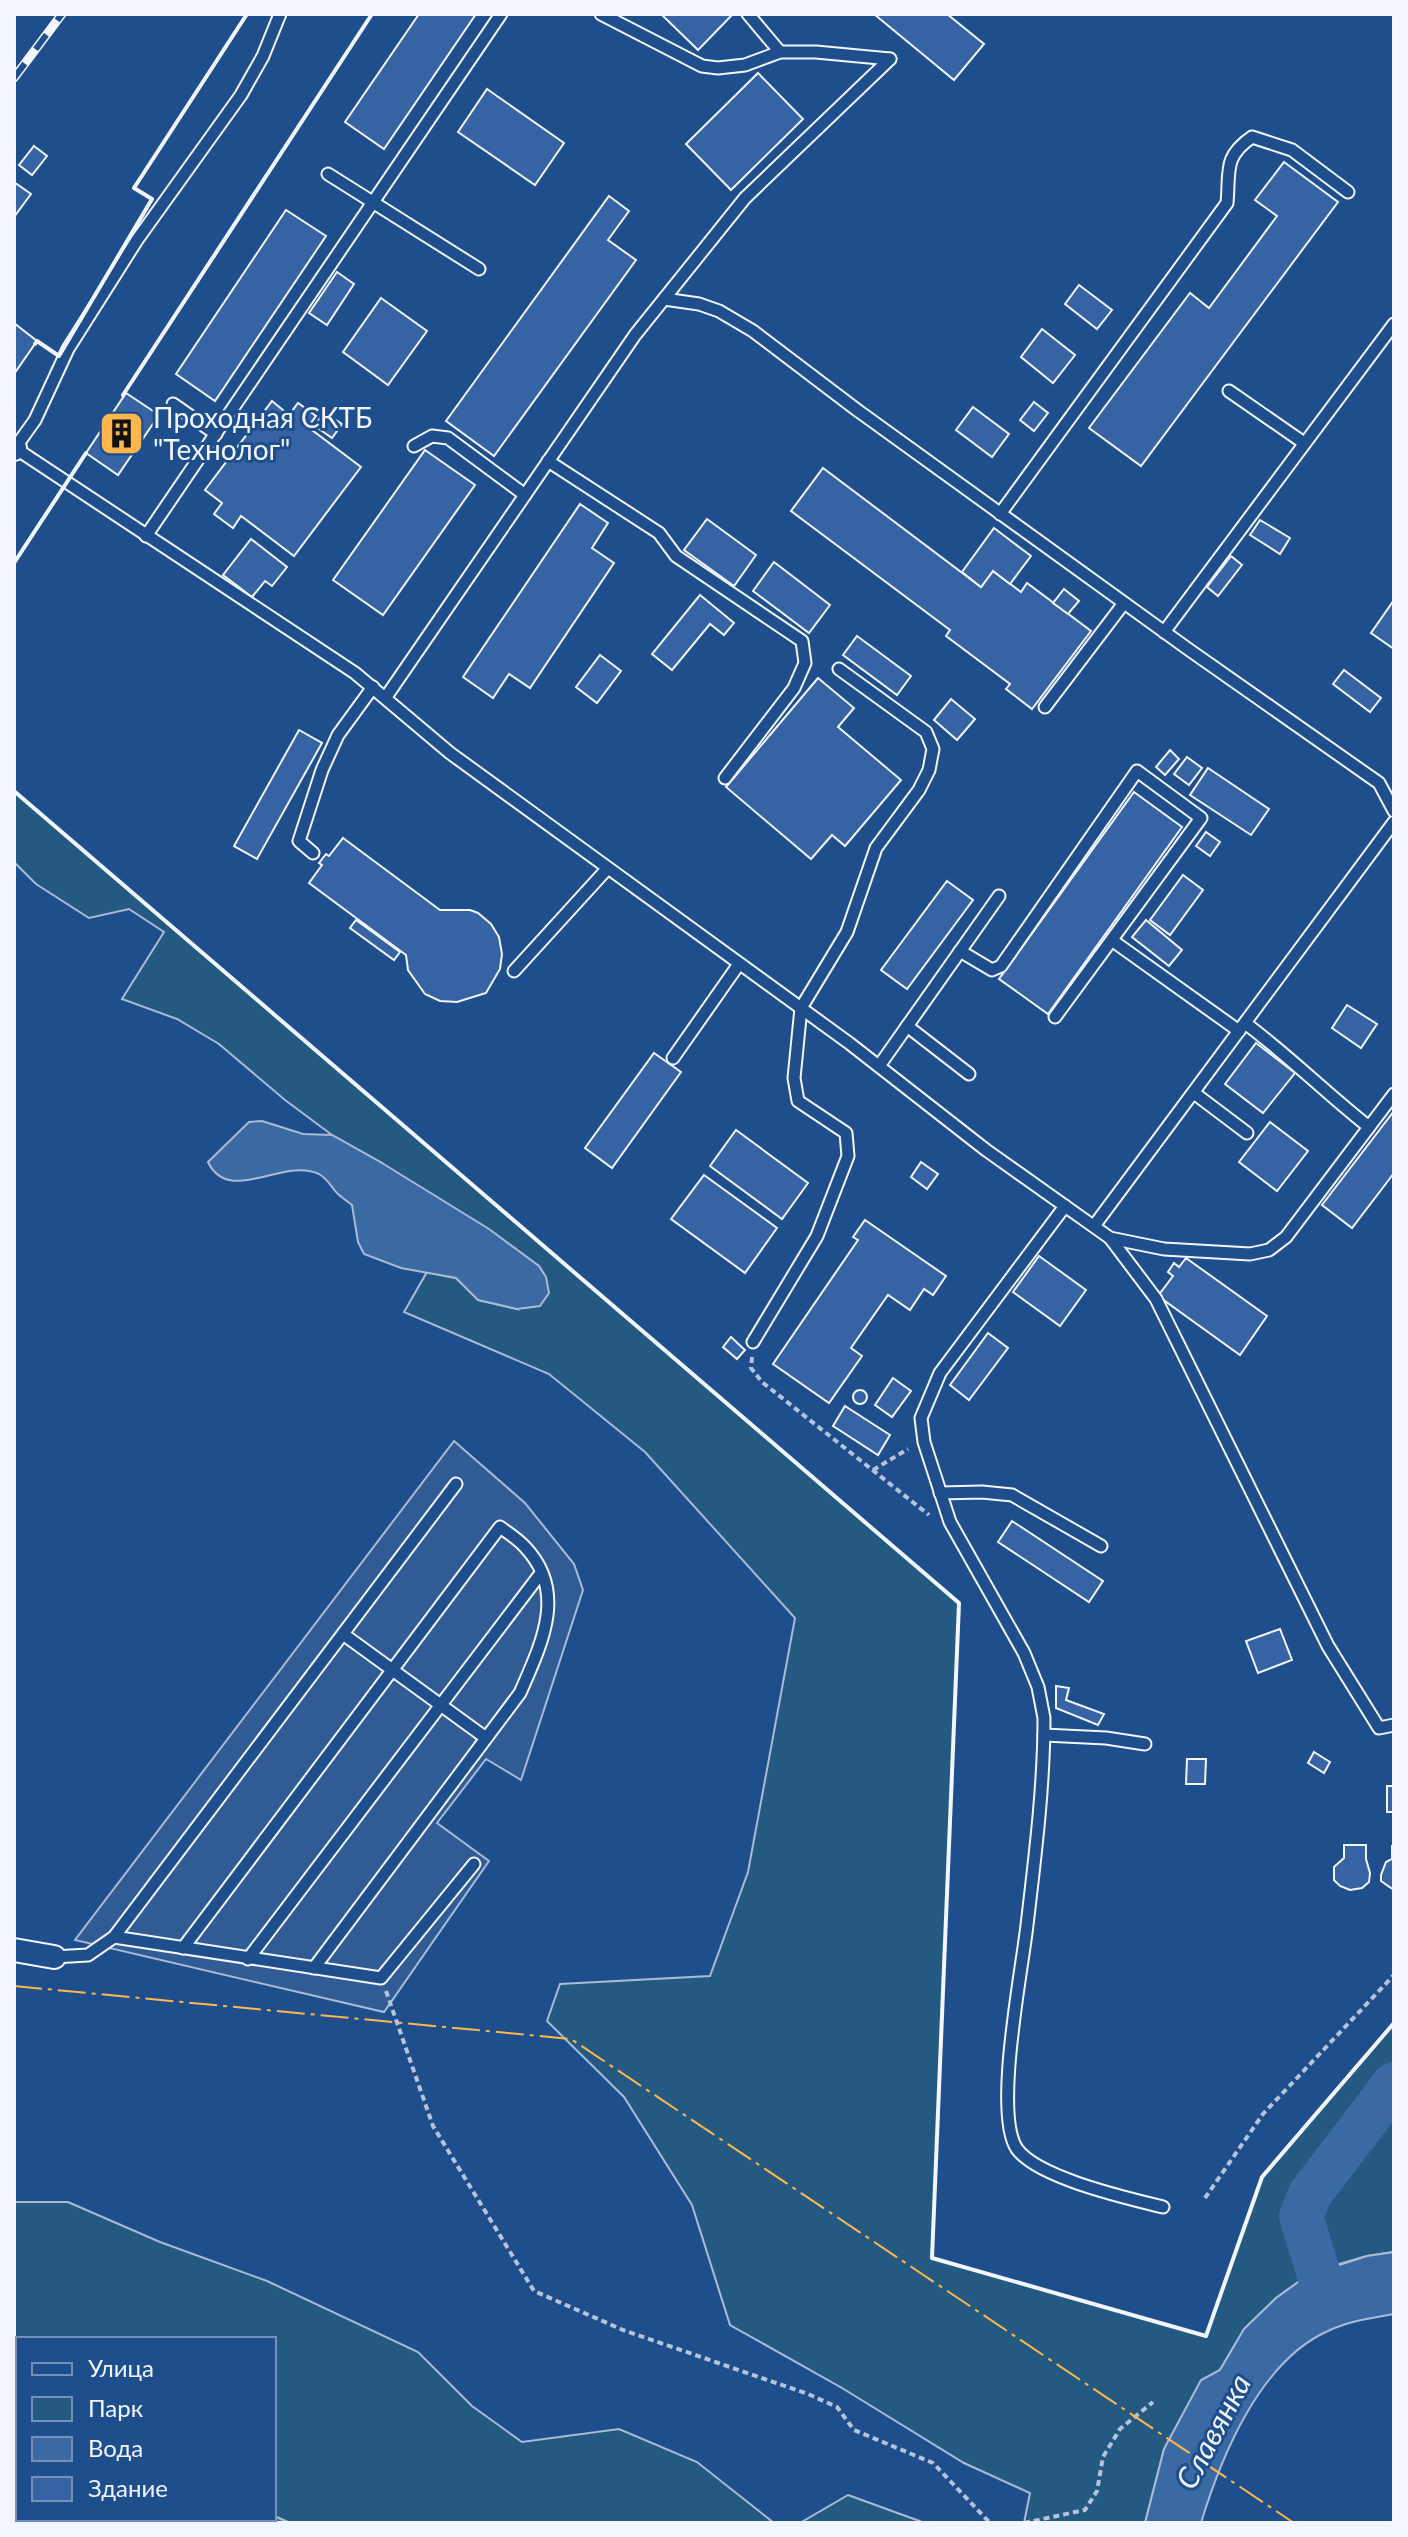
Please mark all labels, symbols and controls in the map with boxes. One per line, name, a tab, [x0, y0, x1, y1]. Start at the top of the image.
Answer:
place label: Проходная СКТБ "Технолог"	[153, 400, 372, 466]
building icon: Проходная СКТБ "Технолог"	[98, 410, 146, 458]
legend	[16, 2337, 276, 2521]
text: Улица	[88, 2353, 154, 2382]
water label: Славянка	[1167, 2368, 1257, 2494]
text: Парк	[88, 2393, 144, 2422]
text: Вода	[88, 2433, 143, 2462]
text: Здание	[88, 2473, 168, 2502]

